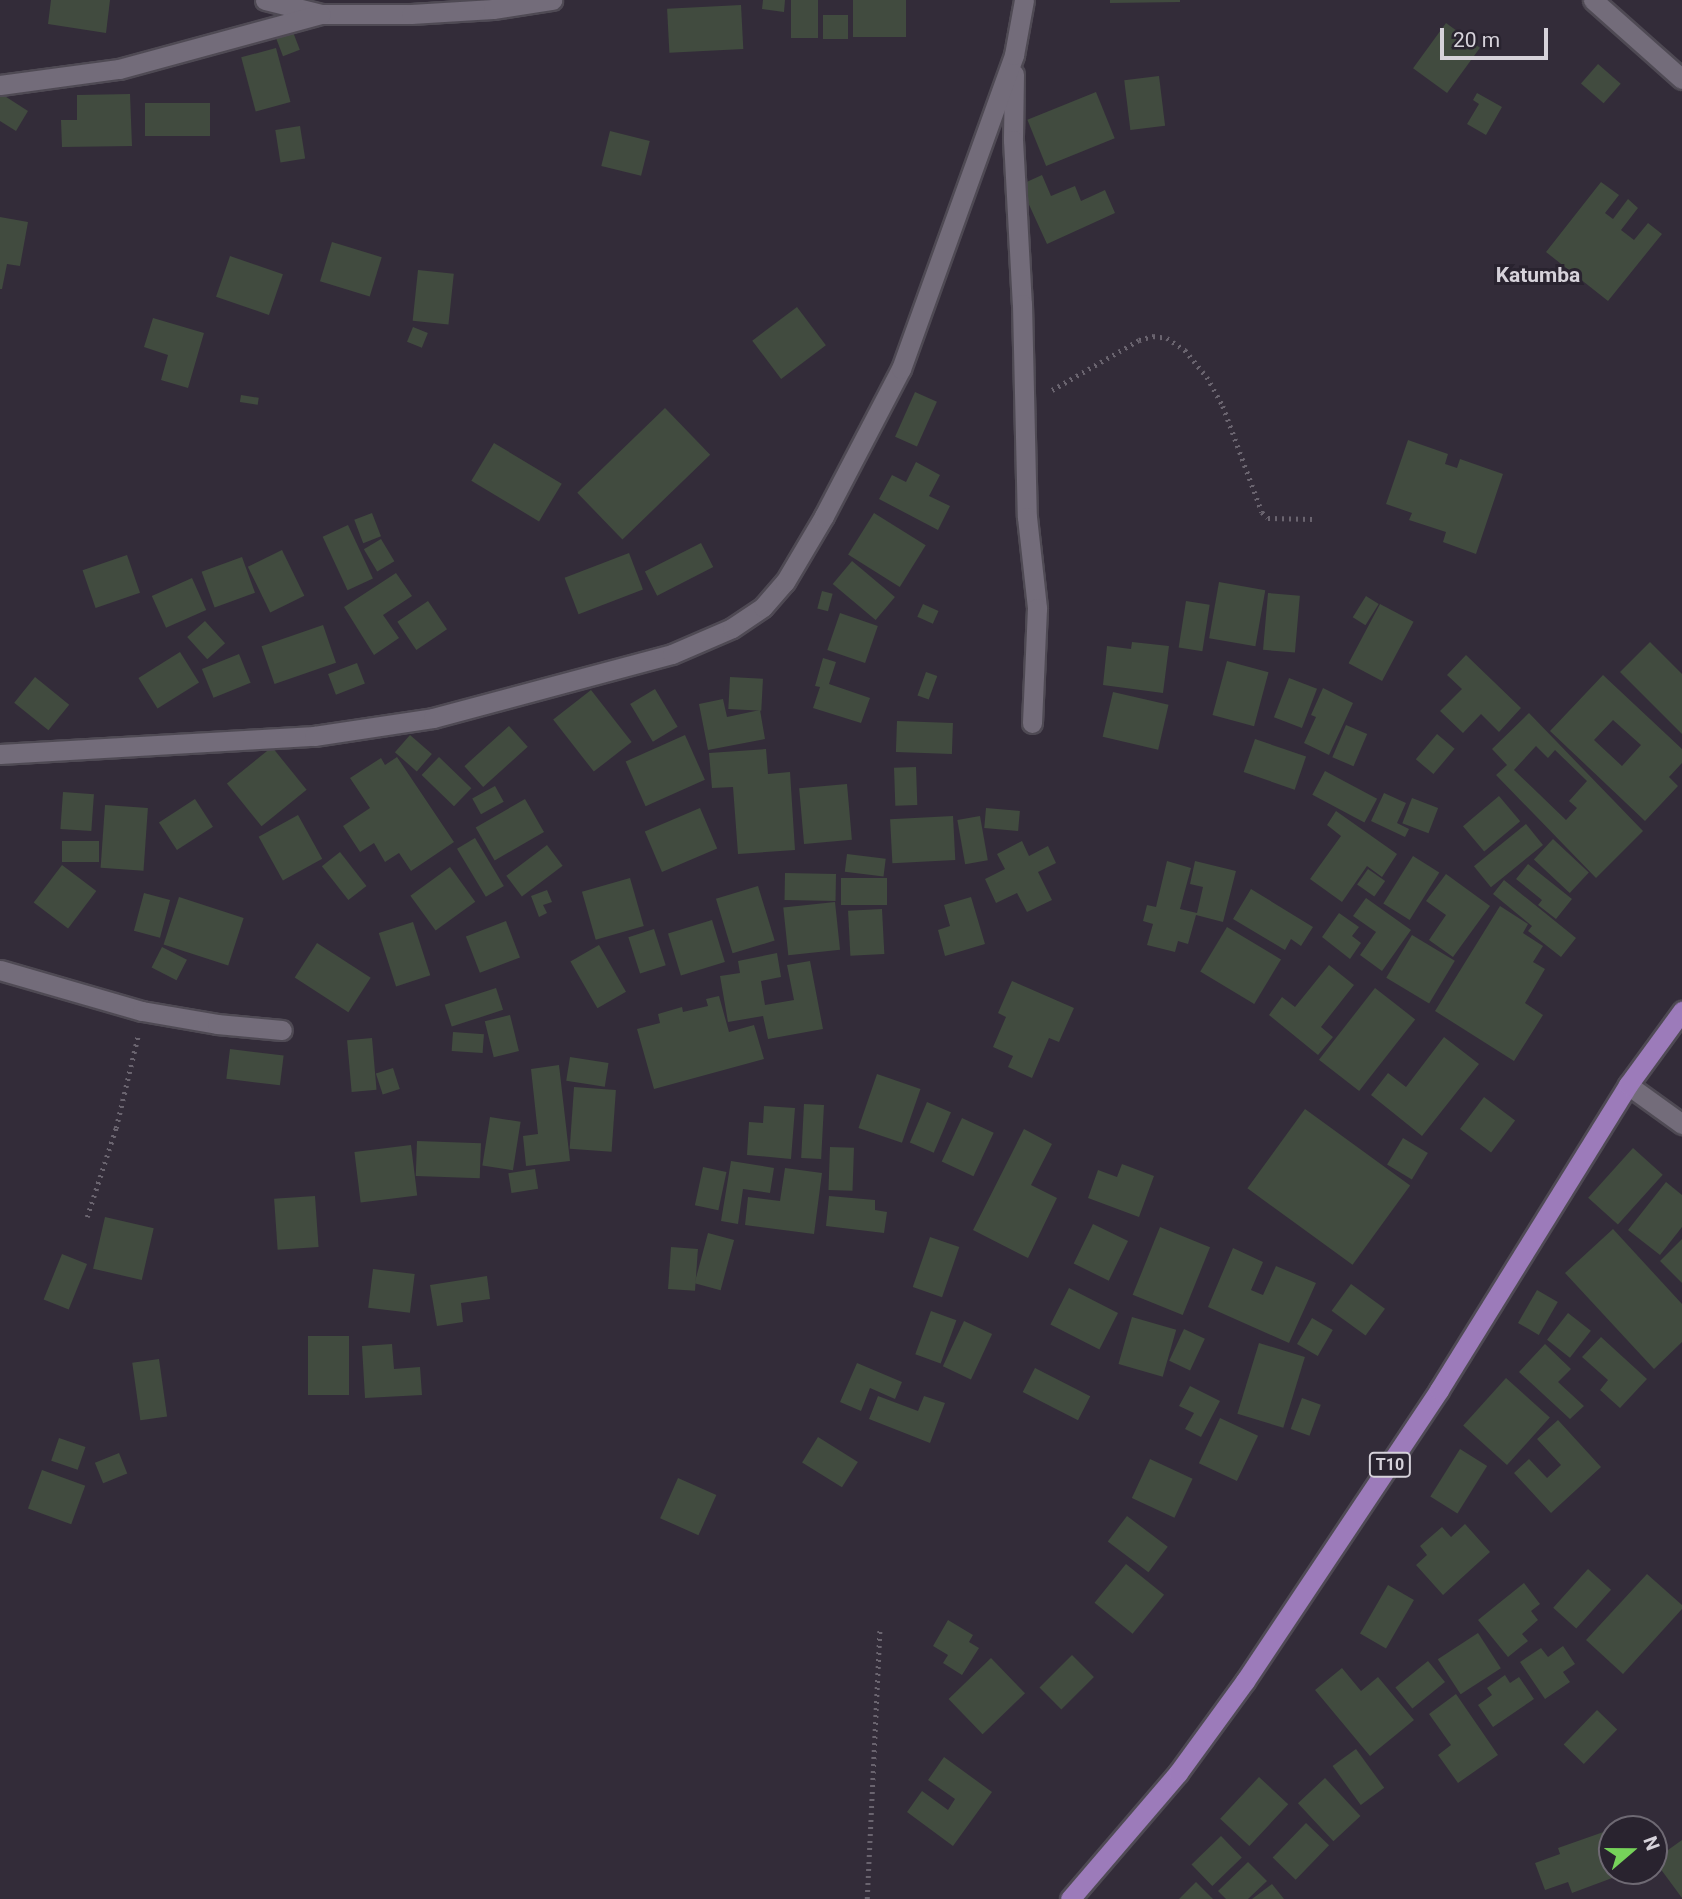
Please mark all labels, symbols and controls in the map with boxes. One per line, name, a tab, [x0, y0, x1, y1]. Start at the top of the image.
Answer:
scale bar	[1444, 14, 1552, 58]
text: 20 m	[1453, 28, 1500, 52]
district label: Katumba	[1496, 262, 1580, 288]
road number: T10	[1367, 1452, 1413, 1478]
north arrow	[1598, 1815, 1668, 1885]
text: N	[1638, 1833, 1664, 1854]

